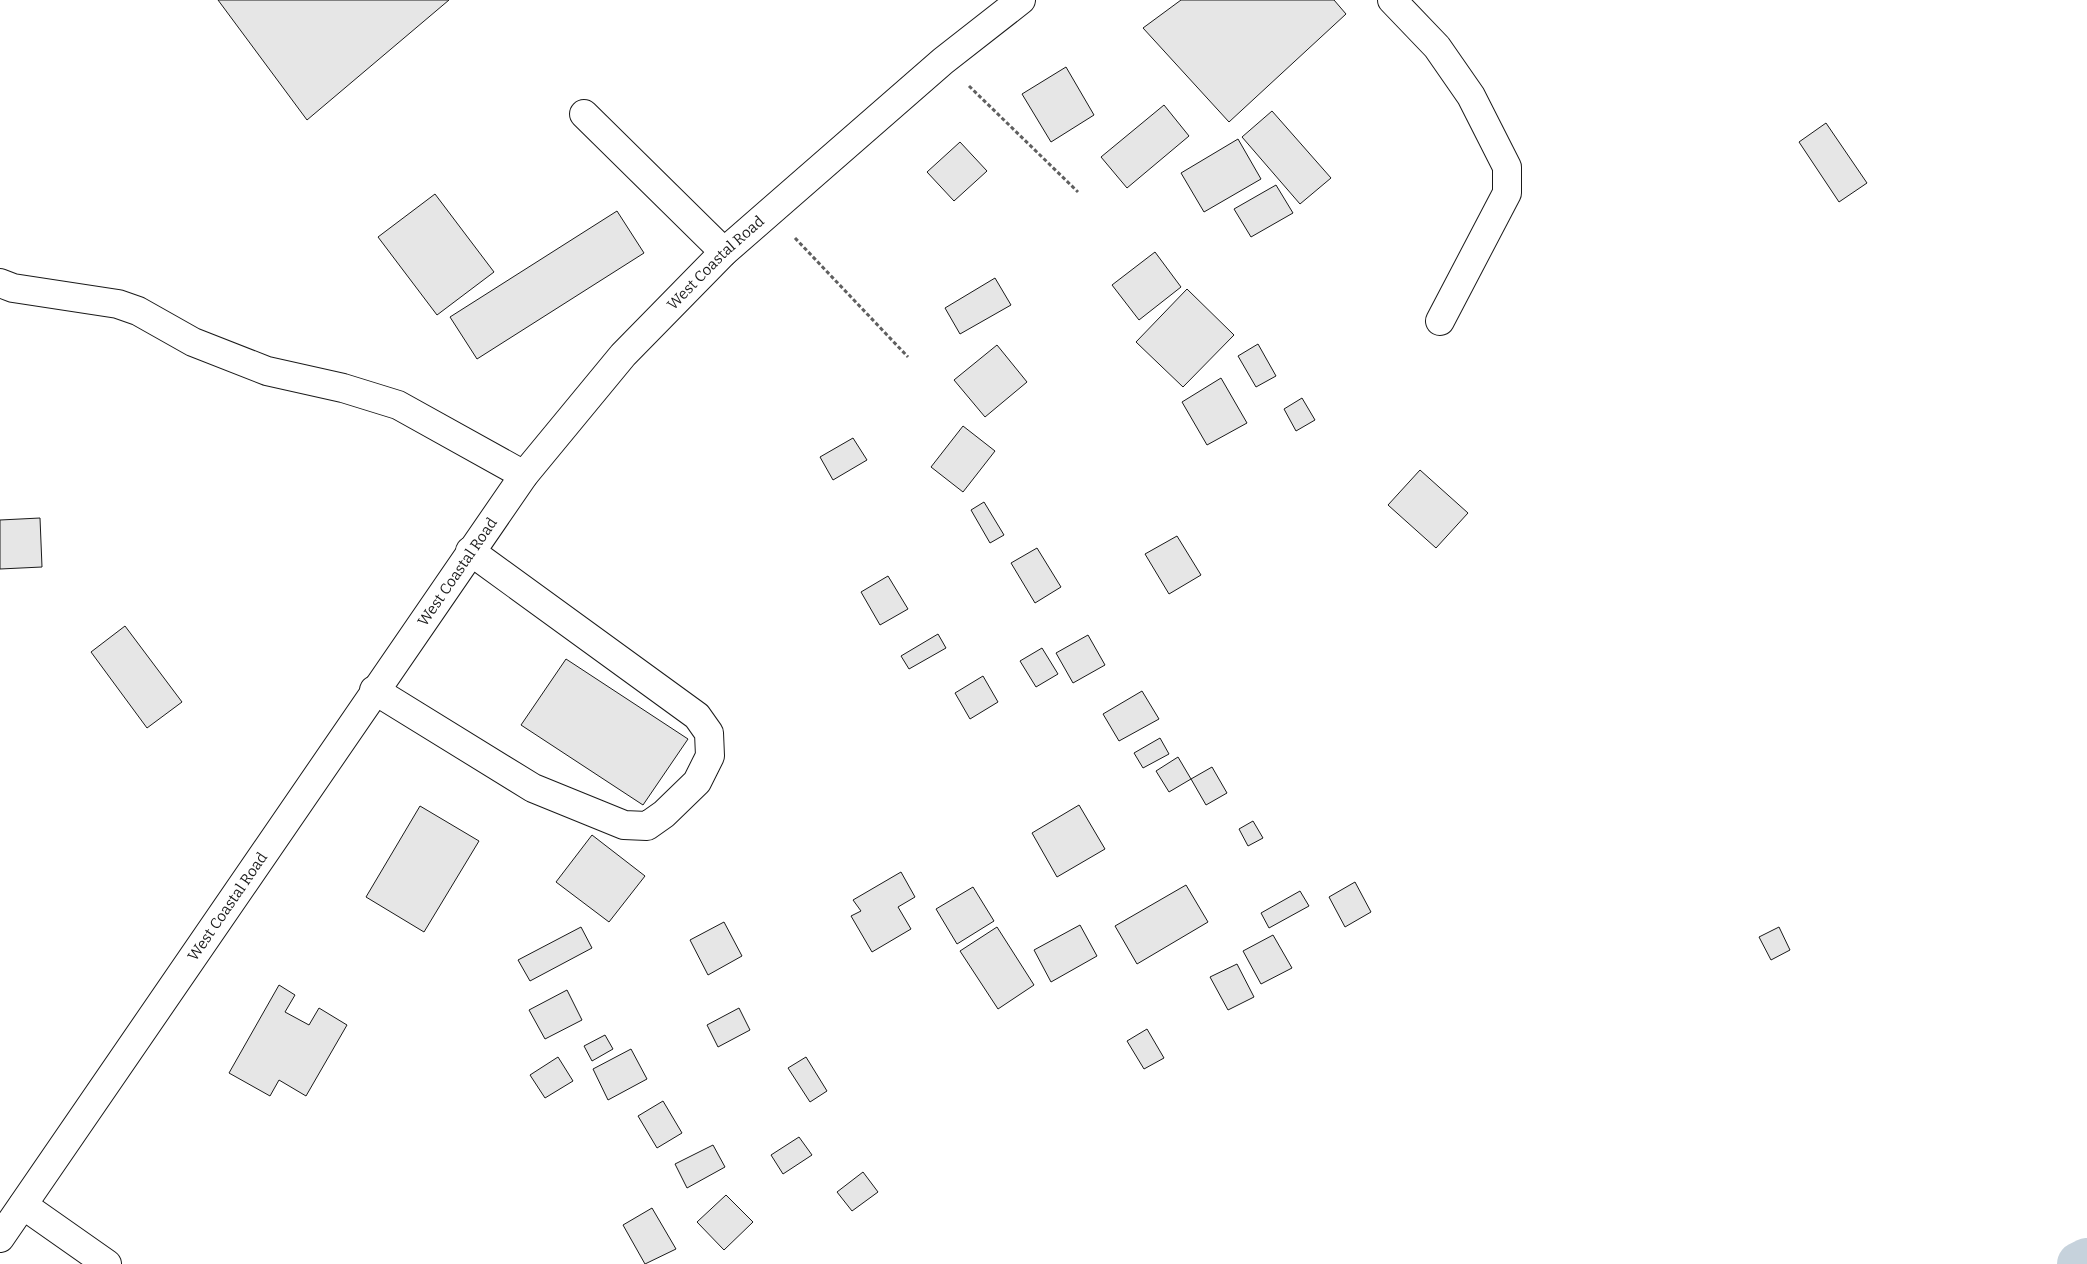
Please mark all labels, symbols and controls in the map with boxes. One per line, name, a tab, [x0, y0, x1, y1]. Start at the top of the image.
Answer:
street label: West Coastal Road	[664, 212, 768, 313]
street label: West Coastal Road	[414, 514, 501, 630]
street label: West Coastal Road	[184, 849, 271, 964]

